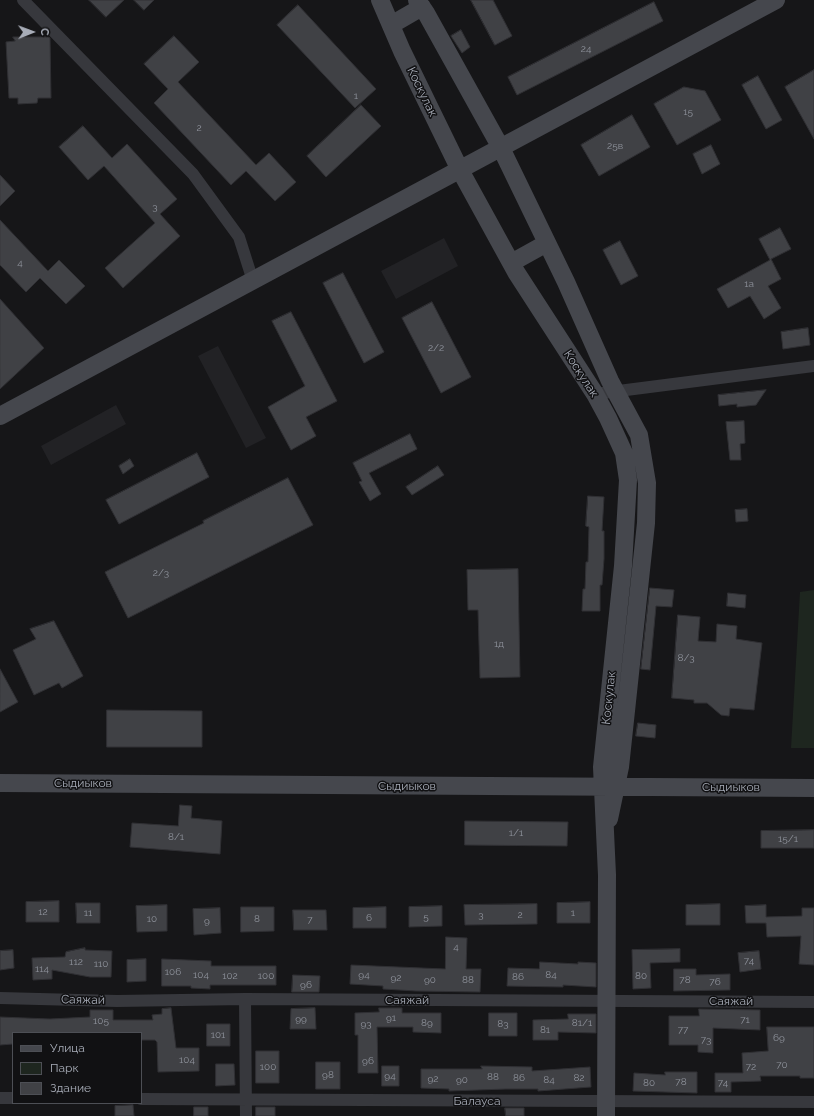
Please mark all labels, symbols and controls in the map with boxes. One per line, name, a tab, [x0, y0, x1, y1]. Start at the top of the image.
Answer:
north arrow	[12, 12, 52, 52]
text: С	[38, 28, 51, 36]
house number: 24	[581, 43, 591, 55]
street label: Коскулак	[404, 65, 440, 119]
house number: 1	[354, 90, 358, 102]
house number: 15	[683, 106, 693, 118]
house number: 2	[196, 122, 202, 134]
house number: 25в	[607, 140, 623, 152]
house number: 3	[152, 201, 158, 213]
house number: 4	[17, 257, 23, 269]
house number: 1а	[744, 278, 754, 290]
house number: 2/2	[428, 342, 444, 354]
street label: Коскулак	[560, 348, 602, 400]
house number: 2/3	[153, 567, 169, 579]
house number: 1д	[494, 638, 504, 650]
house number: 8/3	[677, 652, 695, 664]
street label: Коскулак	[599, 671, 619, 725]
street label: Сыдиыков	[54, 776, 112, 790]
street label: Сыдиыков	[378, 779, 436, 793]
street label: Сыдиыков	[702, 780, 760, 794]
house number: 1/1	[509, 827, 523, 839]
house number: 8/1	[168, 831, 184, 843]
house number: 15/1	[778, 833, 798, 845]
house number: 12	[38, 906, 48, 918]
house number: 11	[84, 907, 92, 919]
house number: 1	[571, 907, 575, 919]
house number: 3	[478, 909, 484, 921]
house number: 2	[517, 909, 523, 921]
house number: 5	[423, 911, 429, 923]
house number: 6	[366, 912, 372, 924]
house number: 10	[147, 913, 157, 925]
house number: 8	[254, 913, 260, 925]
house number: 7	[307, 914, 313, 926]
house number: 9	[204, 915, 210, 927]
house number: 4	[453, 941, 459, 953]
house number: 74	[744, 955, 754, 967]
house number: 112	[69, 956, 83, 968]
house number: 110	[94, 958, 108, 970]
house number: 114	[35, 963, 49, 975]
house number: 106	[165, 966, 181, 978]
house number: 104	[193, 969, 209, 981]
house number: 94	[358, 969, 370, 981]
house number: 84	[545, 969, 557, 981]
house number: 102	[222, 970, 238, 982]
house number: 100	[258, 970, 274, 982]
house number: 80	[635, 970, 647, 982]
house number: 86	[512, 971, 524, 983]
house number: 92	[390, 972, 402, 984]
house number: 90	[424, 974, 436, 986]
house number: 88	[462, 974, 474, 986]
house number: 78	[679, 974, 691, 986]
house number: 76	[709, 976, 721, 988]
house number: 96	[300, 979, 312, 991]
street label: Саяжай	[61, 992, 105, 1008]
street label: Саяжай	[385, 993, 429, 1007]
street label: Саяжай	[709, 994, 753, 1008]
house number: 91	[386, 1012, 396, 1024]
house number: 99	[295, 1013, 307, 1025]
house number: 71	[740, 1014, 750, 1026]
house number: 105	[93, 1015, 109, 1027]
house number: 89	[421, 1017, 433, 1029]
house number: 81/1	[572, 1017, 592, 1029]
house number: 93	[360, 1018, 372, 1030]
house number: 83	[497, 1018, 509, 1030]
house number: 81	[540, 1024, 550, 1036]
house number: 77	[678, 1024, 688, 1036]
house number: 101	[211, 1029, 225, 1041]
legend	[12, 1032, 142, 1104]
house number: 69	[773, 1032, 785, 1044]
house number: 73	[701, 1034, 711, 1046]
text: Улица	[50, 1041, 85, 1055]
house number: 104	[179, 1054, 195, 1066]
house number: 96	[362, 1055, 374, 1067]
house number: 70	[776, 1059, 788, 1071]
text: Парк	[50, 1061, 79, 1075]
house number: 100	[260, 1061, 276, 1073]
house number: 72	[746, 1061, 756, 1073]
house number: 98	[322, 1069, 334, 1081]
house number: 94	[384, 1070, 396, 1082]
house number: 88	[487, 1071, 499, 1083]
house number: 86	[513, 1072, 525, 1084]
house number: 82	[573, 1072, 585, 1084]
house number: 92	[427, 1073, 439, 1085]
house number: 90	[456, 1074, 468, 1086]
house number: 84	[543, 1074, 555, 1086]
house number: 78	[675, 1076, 687, 1088]
house number: 80	[643, 1077, 655, 1089]
house number: 74	[718, 1077, 728, 1089]
text: Здание	[50, 1081, 91, 1095]
street label: Балауса	[454, 1094, 500, 1108]

